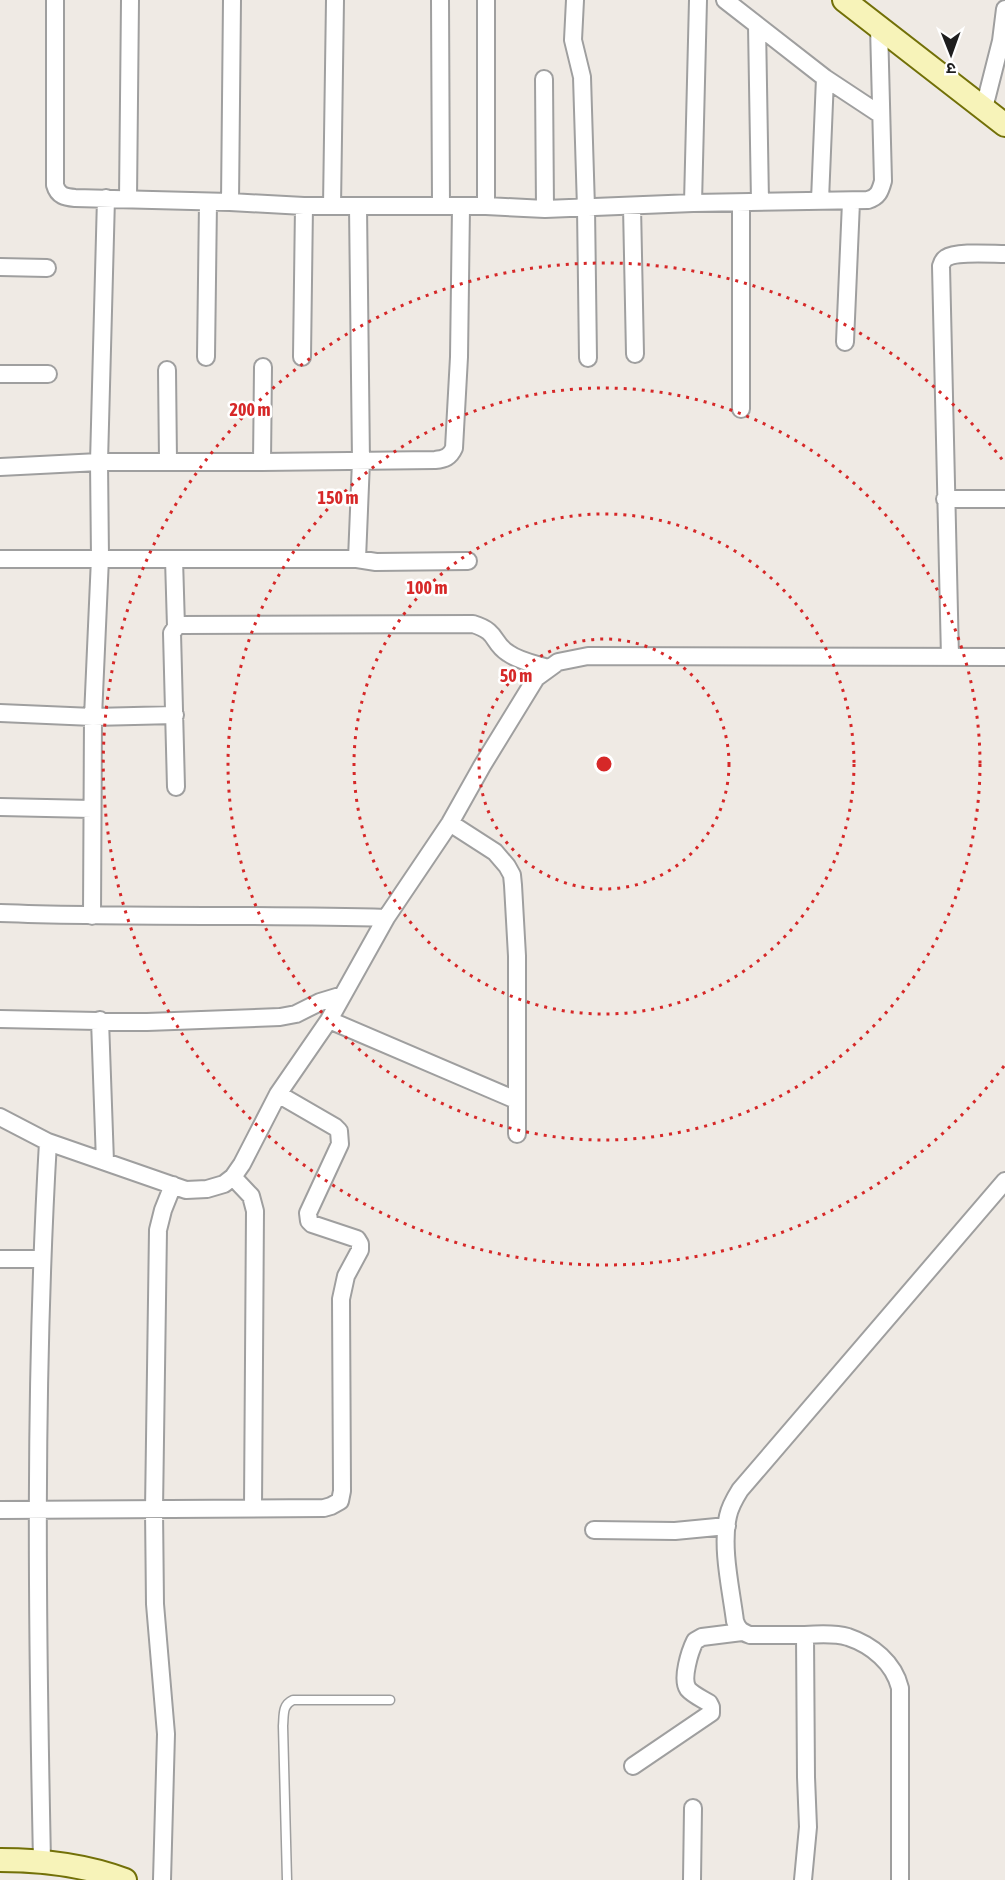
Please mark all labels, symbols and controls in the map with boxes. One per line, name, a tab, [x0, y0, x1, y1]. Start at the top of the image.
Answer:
north arrow	[921, 24, 981, 84]
text: उ	[946, 60, 956, 78]
text: 200 m	[230, 399, 270, 420]
text: 150 m	[318, 487, 358, 508]
text: 100 m	[407, 577, 447, 598]
text: 50 m	[500, 665, 532, 686]
centre of rings	[594, 754, 614, 774]

